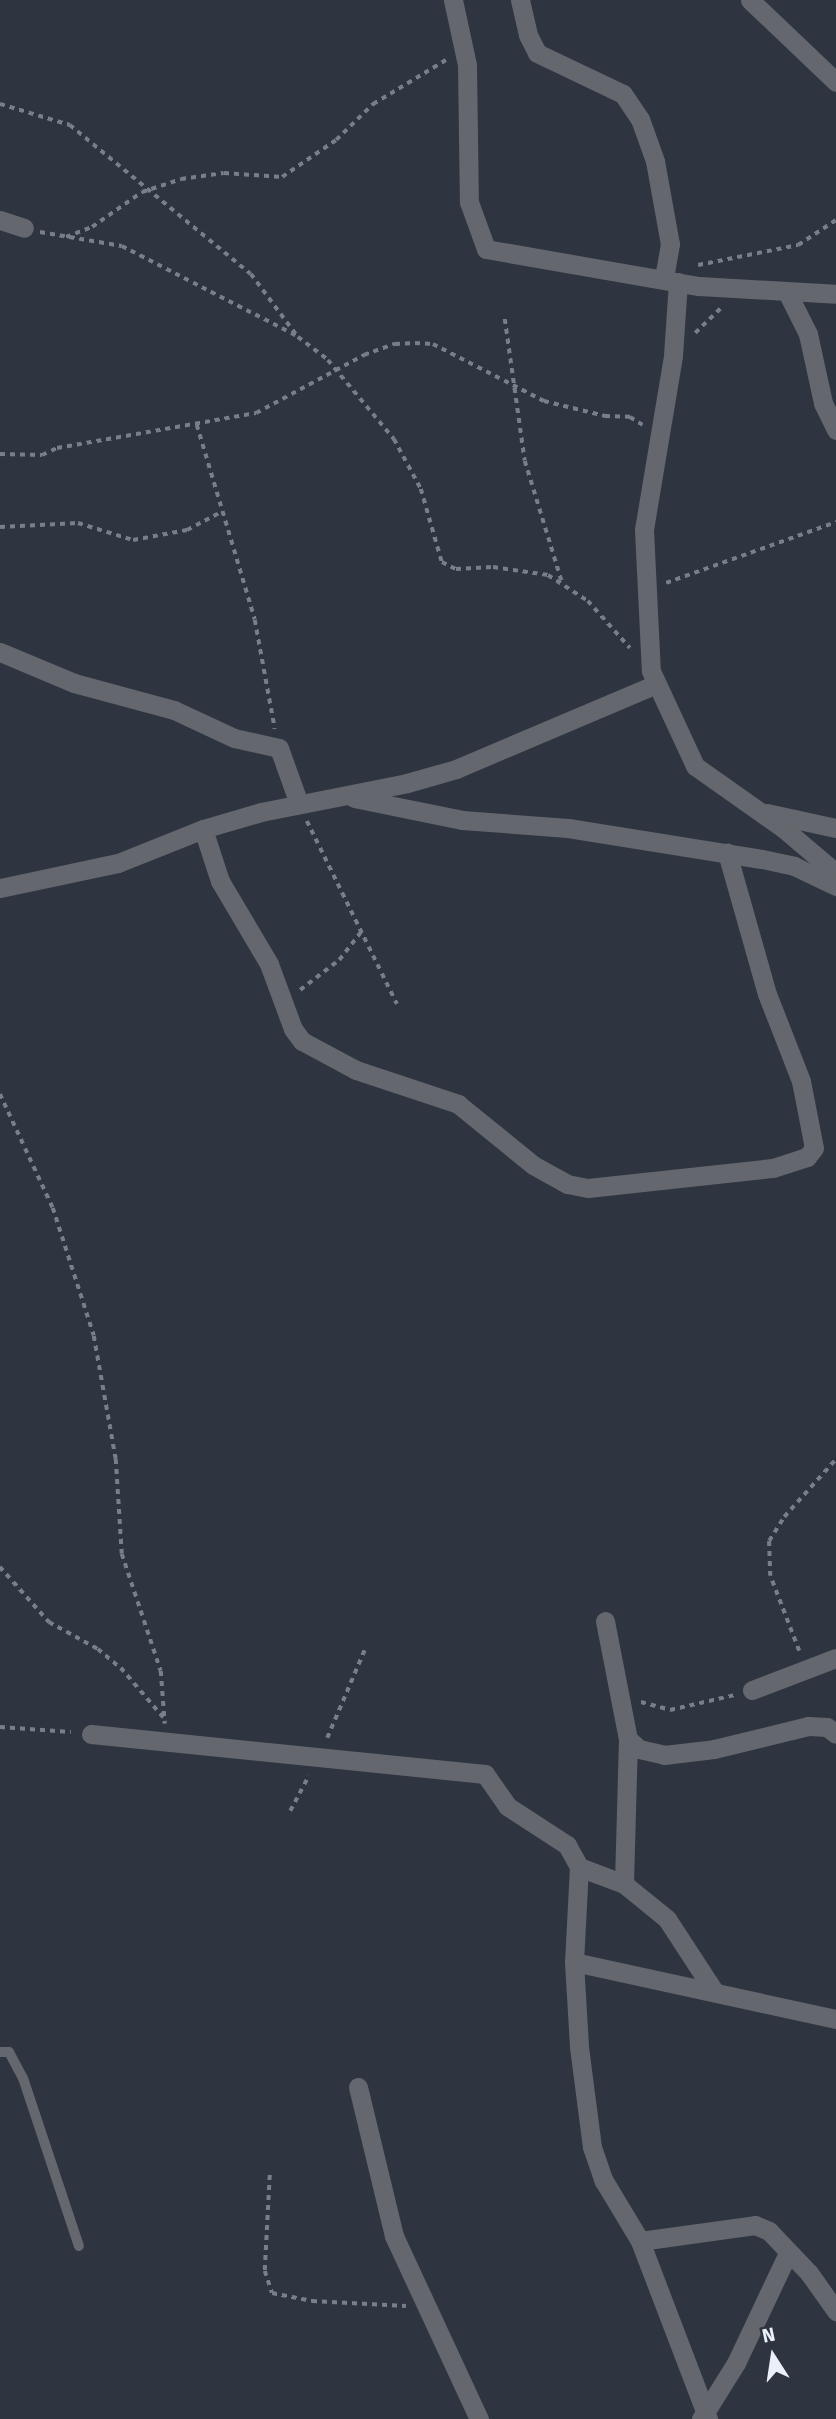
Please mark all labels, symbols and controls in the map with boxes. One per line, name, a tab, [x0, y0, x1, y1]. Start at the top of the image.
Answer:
north arrow	[738, 2321, 808, 2391]
text: N	[760, 2322, 777, 2348]

